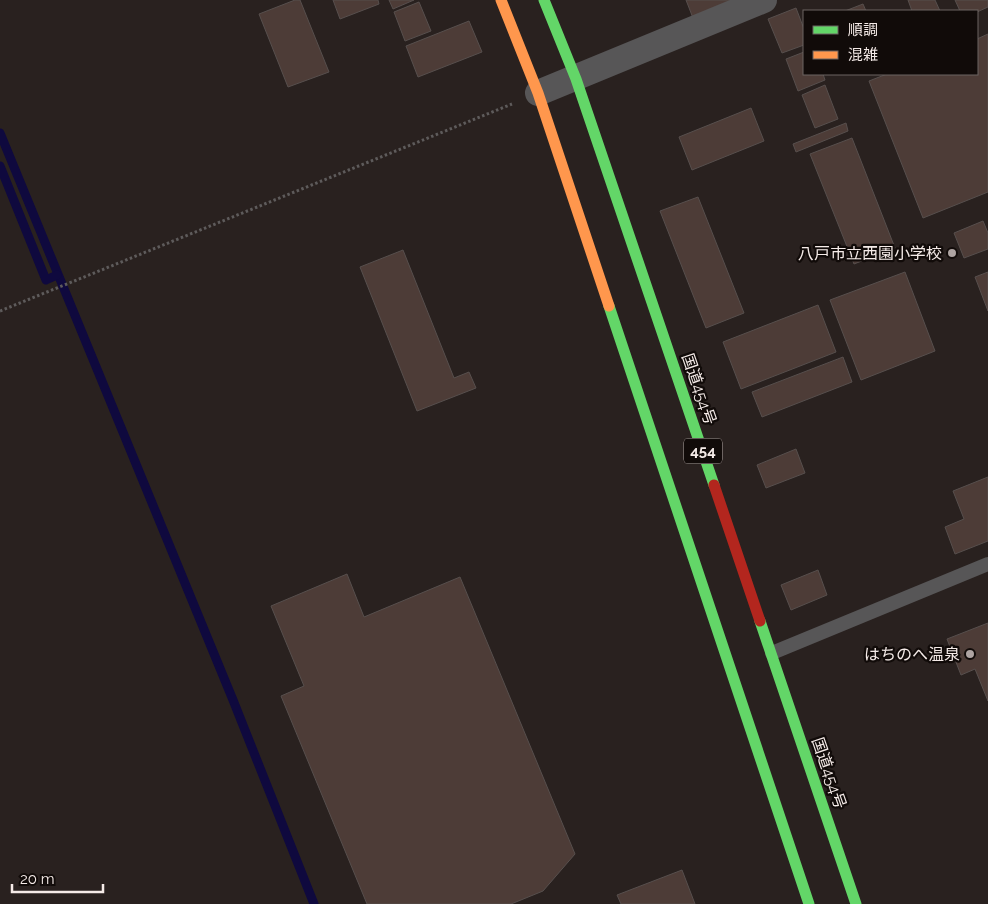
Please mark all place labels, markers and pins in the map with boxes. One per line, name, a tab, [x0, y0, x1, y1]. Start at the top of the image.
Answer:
place label: 八戸市立西園小学校	[798, 244, 942, 263]
marker: 八戸市立西園小学校	[946, 247, 958, 259]
place label: はちのへ温泉	[864, 645, 960, 664]
marker: はちのへ温泉	[964, 648, 976, 660]

